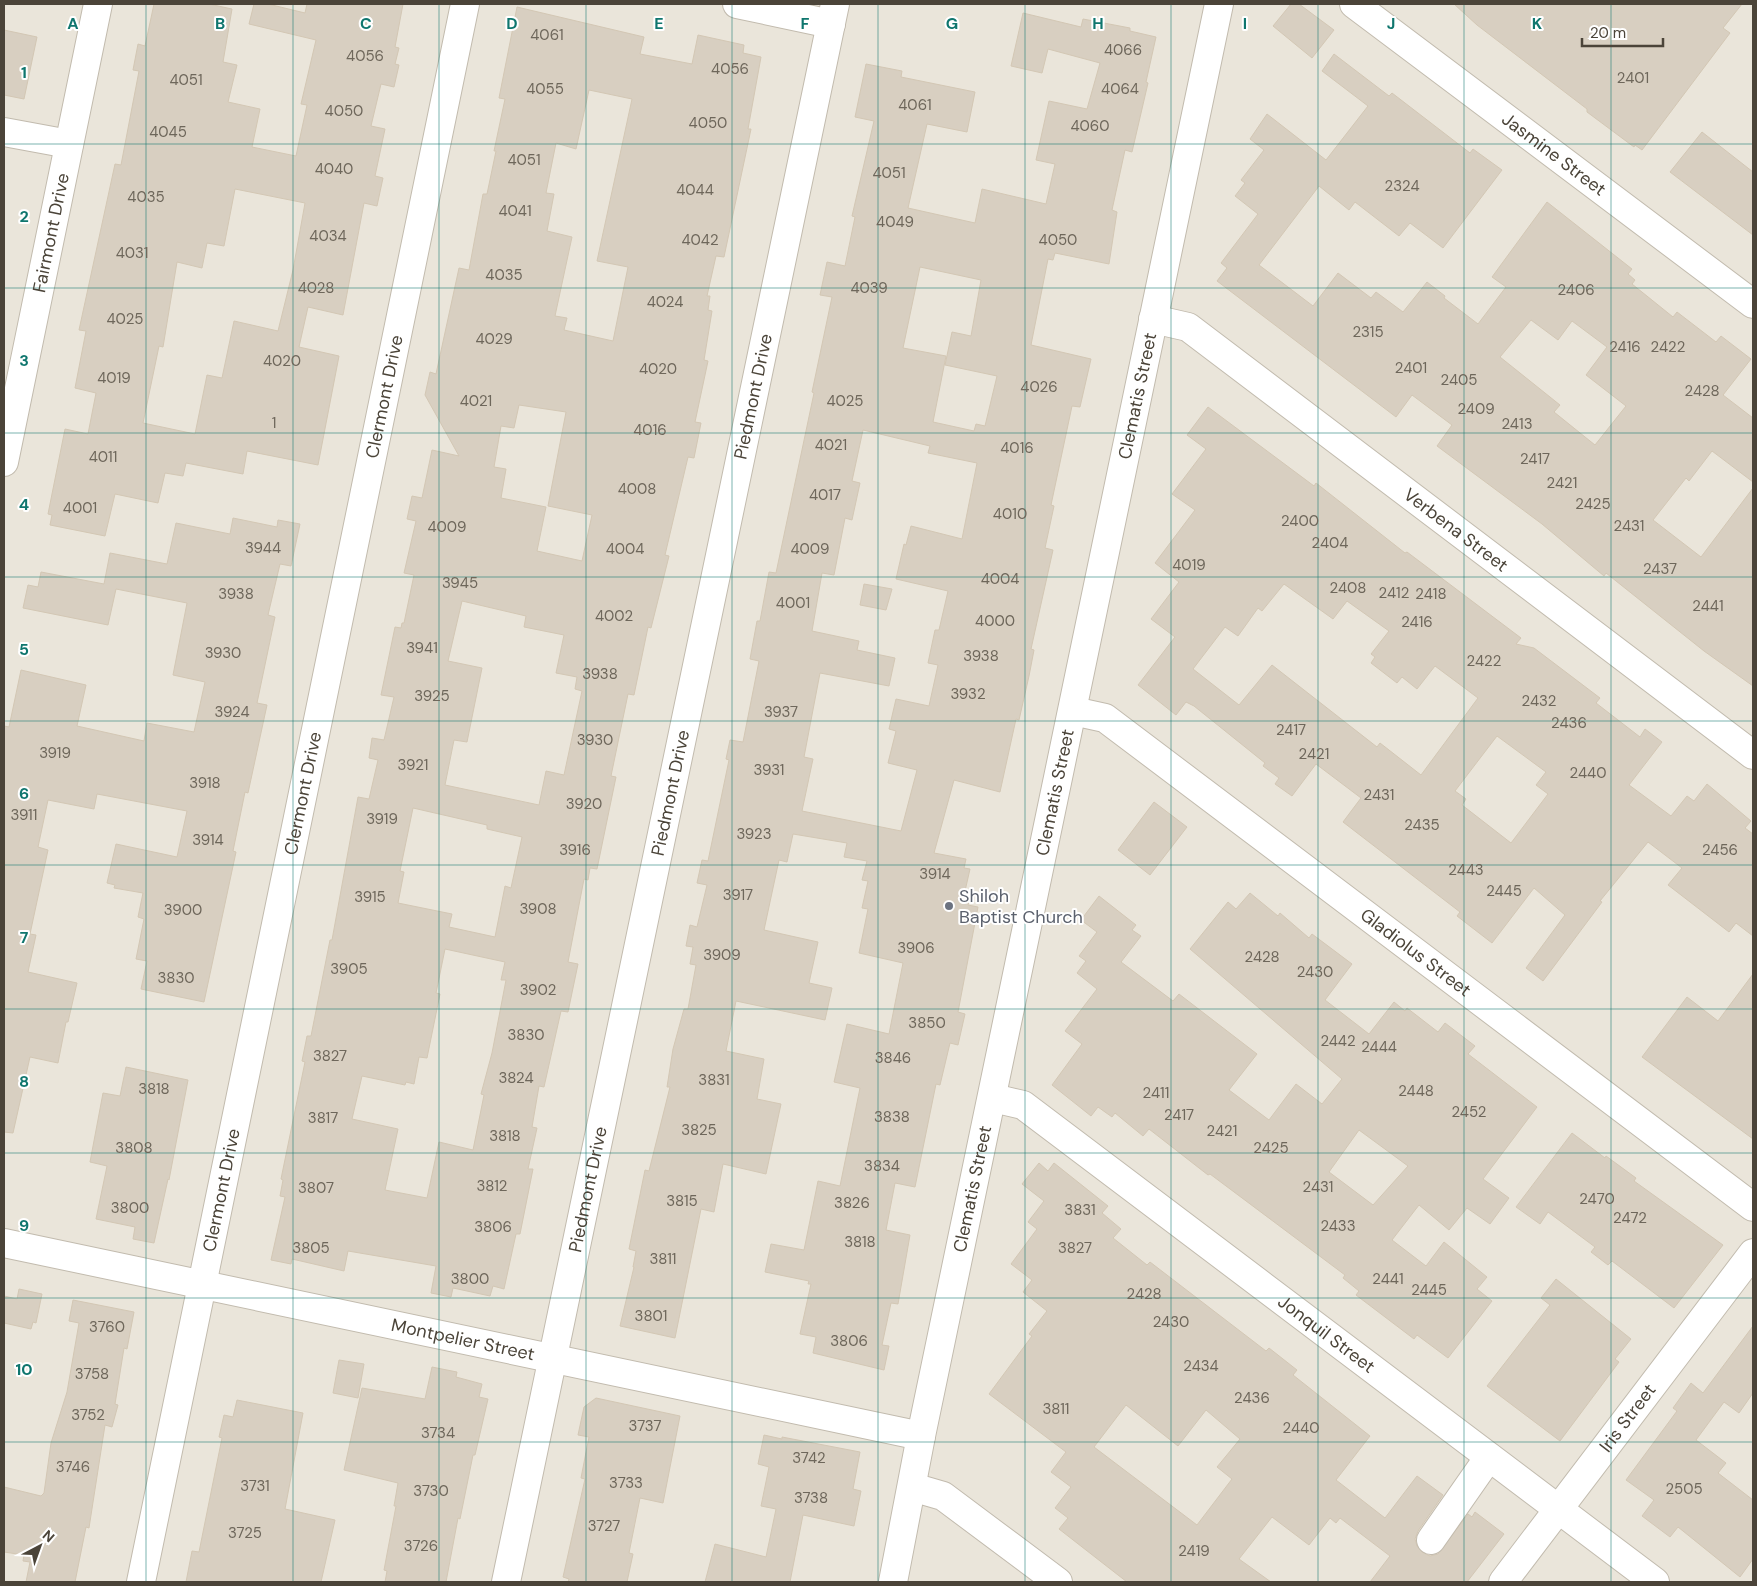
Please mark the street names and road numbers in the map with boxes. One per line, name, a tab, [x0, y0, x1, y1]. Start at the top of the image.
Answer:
street label: Jasmine Street	[1497, 107, 1611, 201]
street label: Fairmont Drive	[27, 171, 75, 295]
street label: Clematis Street	[1113, 330, 1162, 462]
street label: Piedmont Drive	[728, 331, 778, 462]
street label: Clermont Drive	[360, 333, 409, 461]
street label: Verbena Street	[1399, 483, 1513, 577]
street label: Clematis Street	[1030, 727, 1080, 858]
street label: Piedmont Drive	[646, 728, 695, 858]
street label: Clermont Drive	[279, 730, 327, 857]
street label: Gladiolus Street	[1355, 903, 1476, 1002]
street label: Clematis Street	[948, 1123, 997, 1255]
street label: Piedmont Drive	[563, 1124, 613, 1255]
street label: Clermont Drive	[197, 1126, 246, 1254]
street label: Jonquil Street	[1273, 1290, 1380, 1379]
street label: Montpelier Street	[389, 1313, 537, 1366]
street label: Iris Street	[1594, 1379, 1661, 1457]

